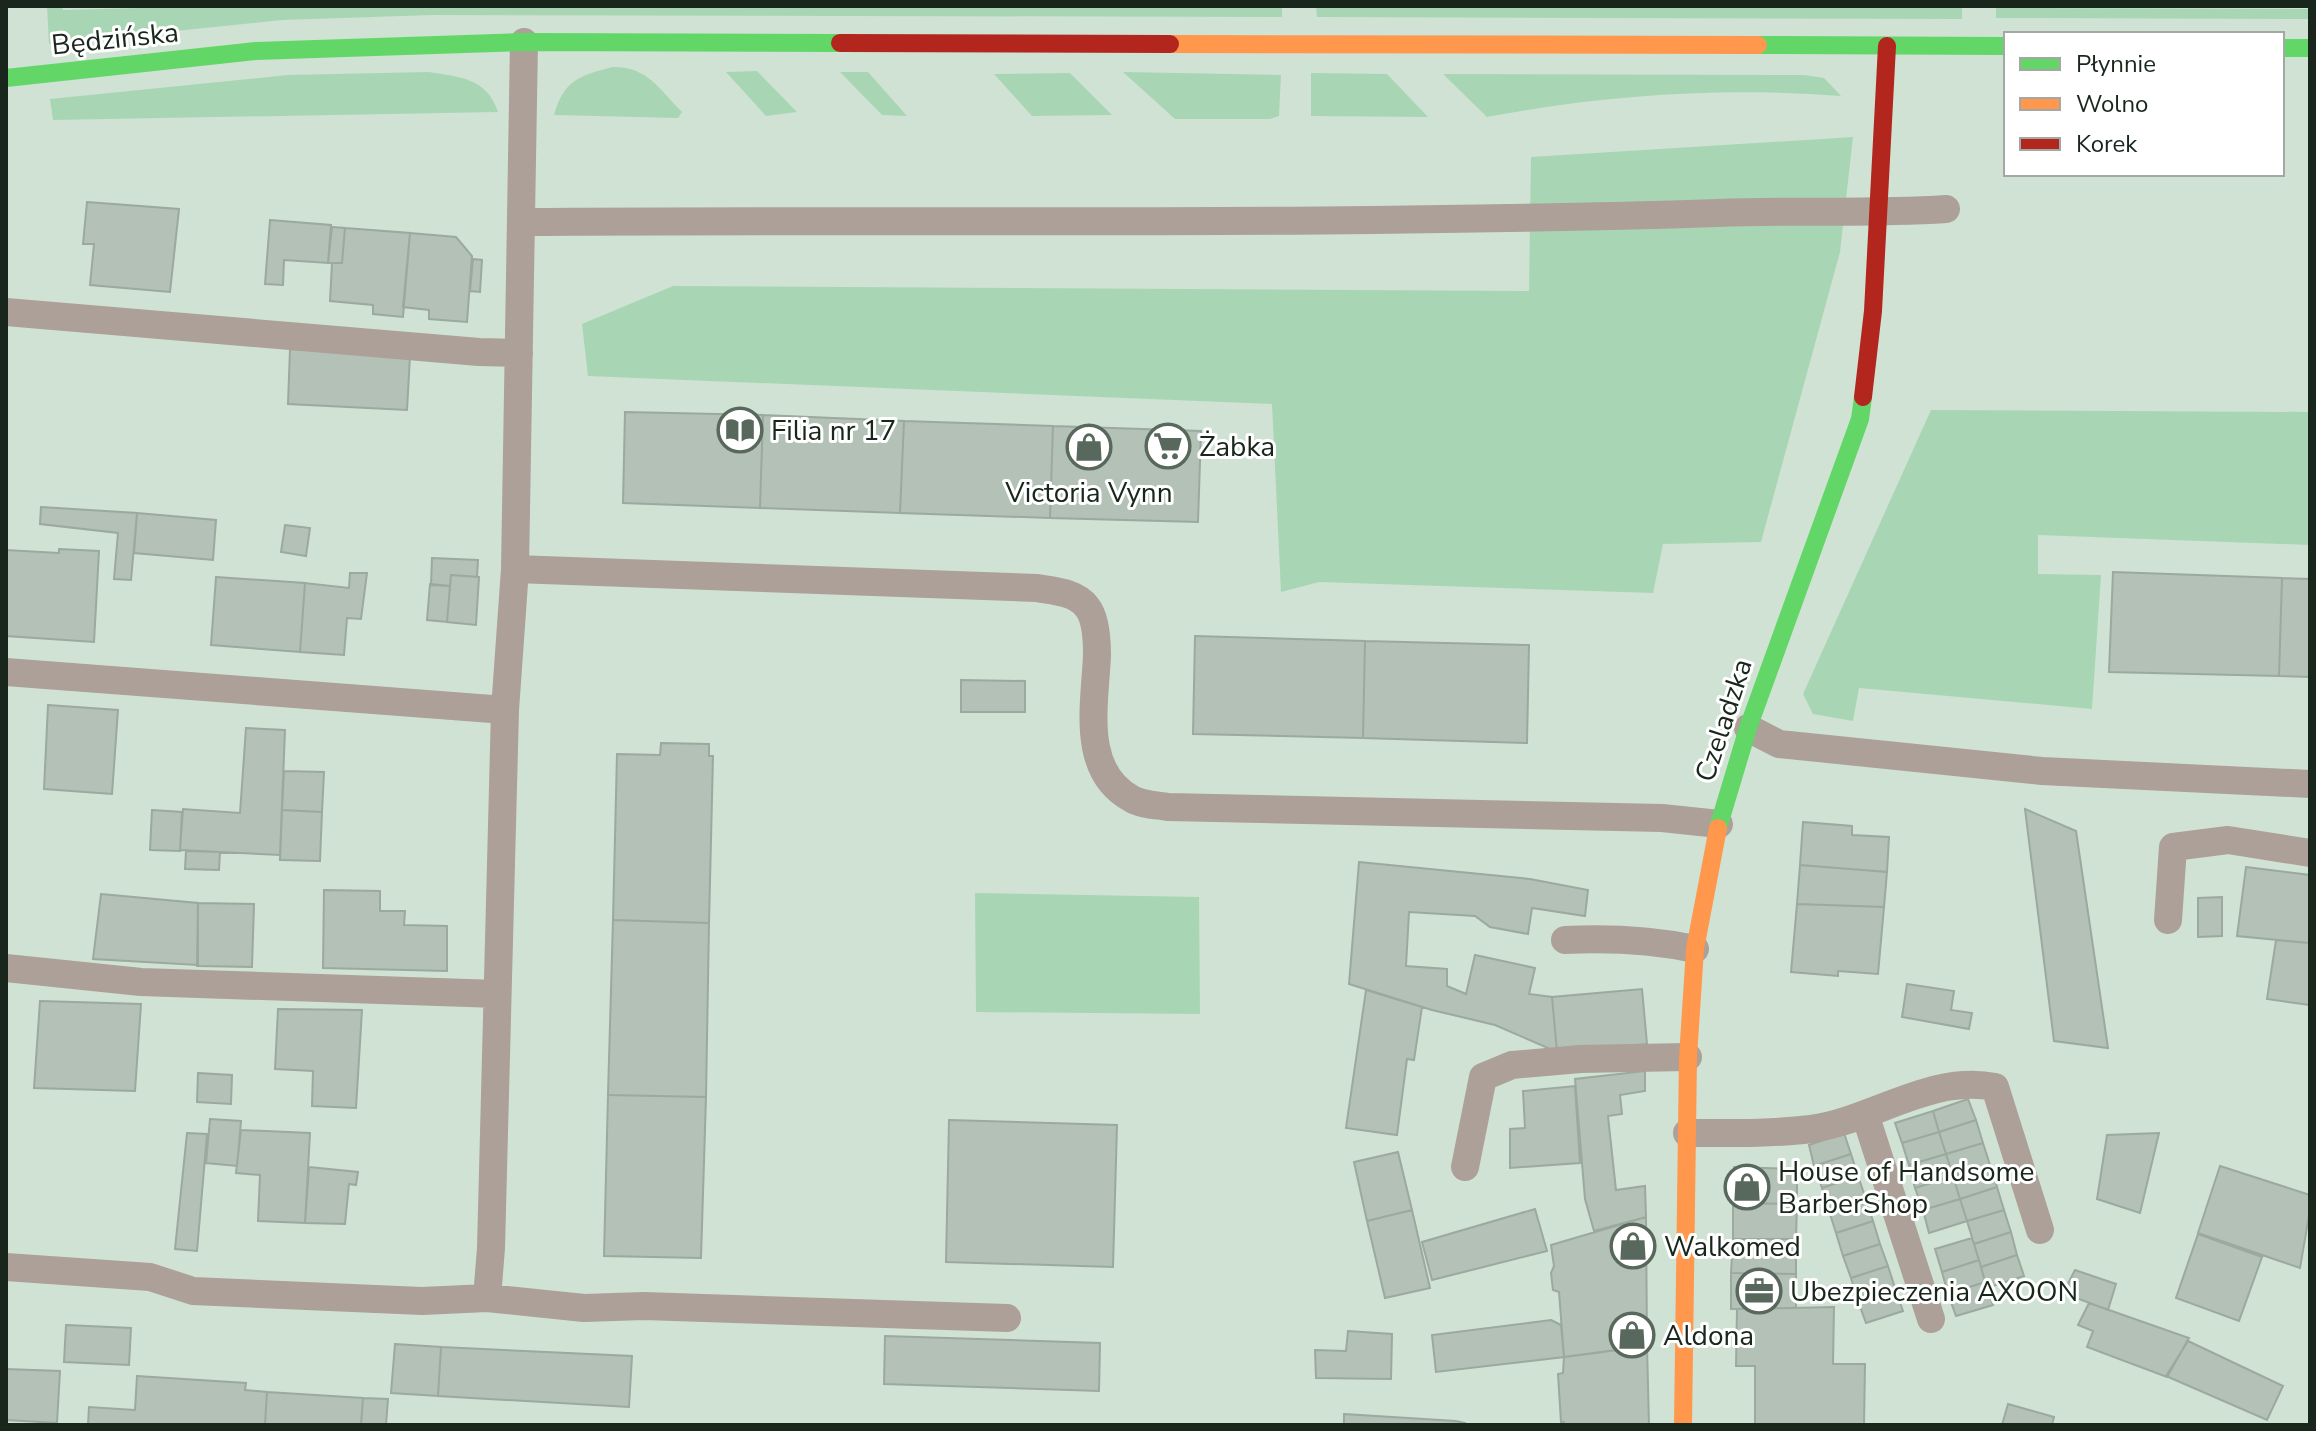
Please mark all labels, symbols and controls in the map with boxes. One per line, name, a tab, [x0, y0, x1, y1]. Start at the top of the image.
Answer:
street label: Będzińska	[50, 13, 181, 65]
legend	[2004, 32, 2284, 176]
text: Płynnie	[2076, 48, 2156, 80]
text: Wolno	[2076, 88, 2148, 120]
text: Korek	[2076, 128, 2138, 160]
library icon: Filia nr 17	[716, 406, 764, 454]
place label: Filia nr 17	[771, 412, 896, 450]
supermarket icon: Żabka	[1144, 422, 1192, 470]
shop icon: Victoria Vynn	[1065, 423, 1113, 471]
place label: Żabka	[1199, 428, 1275, 466]
place label: Victoria Vynn	[1004, 474, 1173, 512]
street label: Czeladzka	[1686, 654, 1762, 787]
place label: House of Handsome BarberShop	[1778, 1153, 2034, 1223]
shop icon: House of Handsome BarberShop	[1723, 1163, 1771, 1211]
shop icon: Walkomed	[1609, 1222, 1657, 1270]
place label: Walkomed	[1664, 1228, 1801, 1266]
office icon: Ubezpieczenia AXOON	[1735, 1267, 1783, 1315]
place label: Ubezpieczenia AXOON	[1790, 1273, 2078, 1311]
shop icon: Aldona	[1608, 1311, 1656, 1359]
place label: Aldona	[1663, 1317, 1754, 1355]

